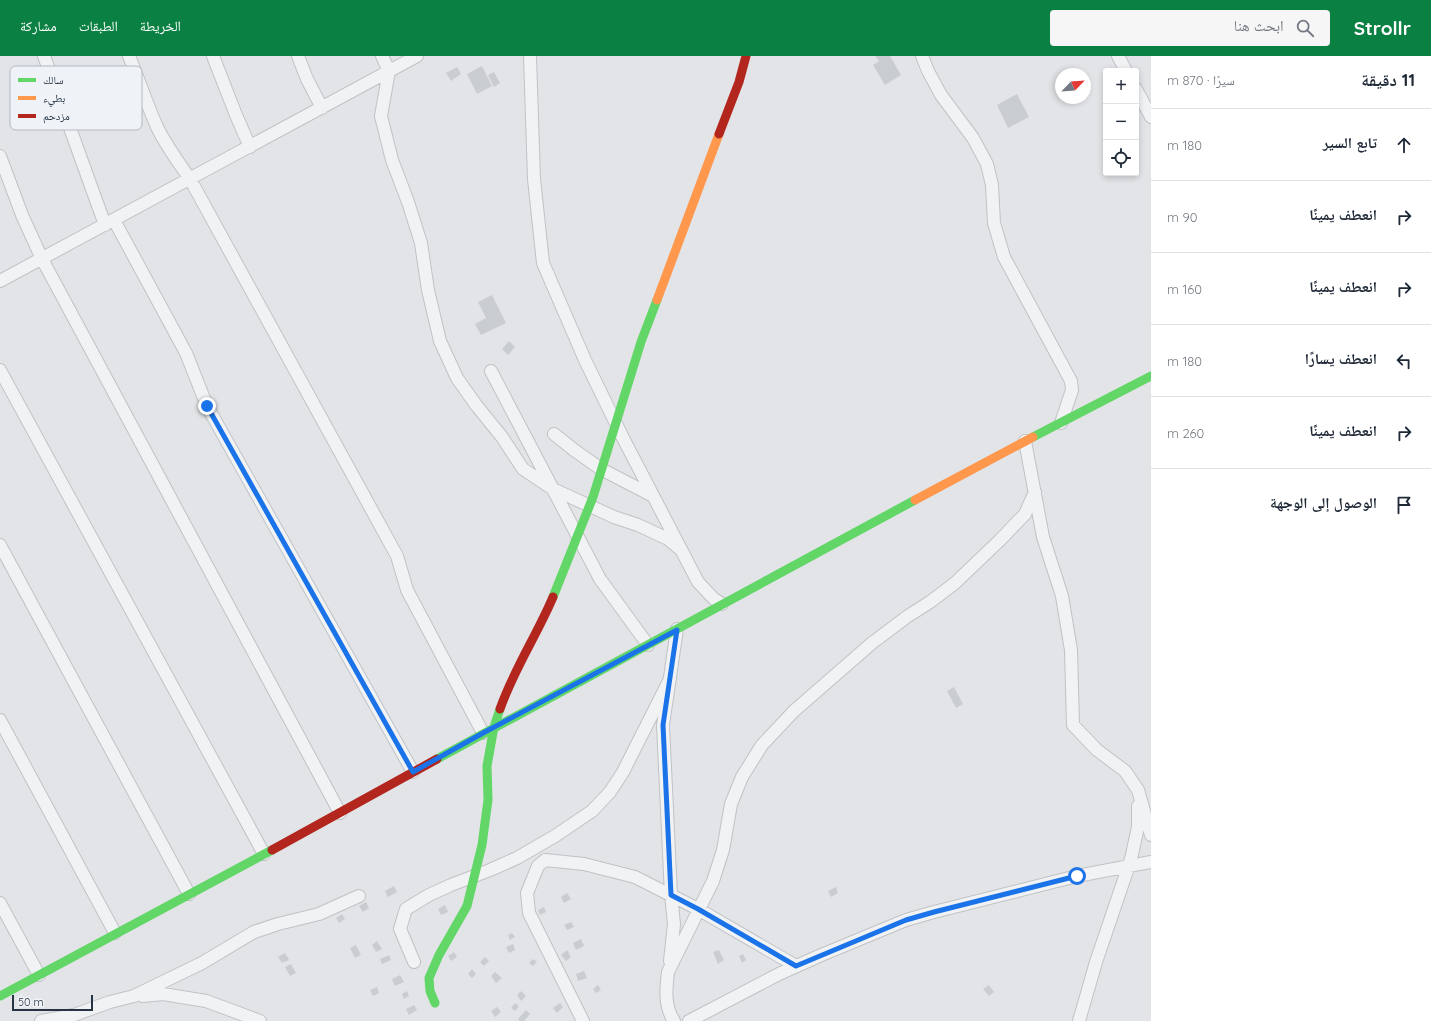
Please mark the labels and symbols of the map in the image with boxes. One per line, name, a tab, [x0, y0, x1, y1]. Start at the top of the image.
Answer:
legend	[10, 66, 142, 130]
north arrow	[1055, 68, 1091, 104]
text: سالك	[43, 73, 63, 87]
text: بطيء	[43, 91, 65, 107]
text: مزدحم	[43, 109, 70, 124]
route end	[198, 397, 216, 415]
route start	[1068, 867, 1086, 885]
scale bar	[12, 993, 93, 1012]

